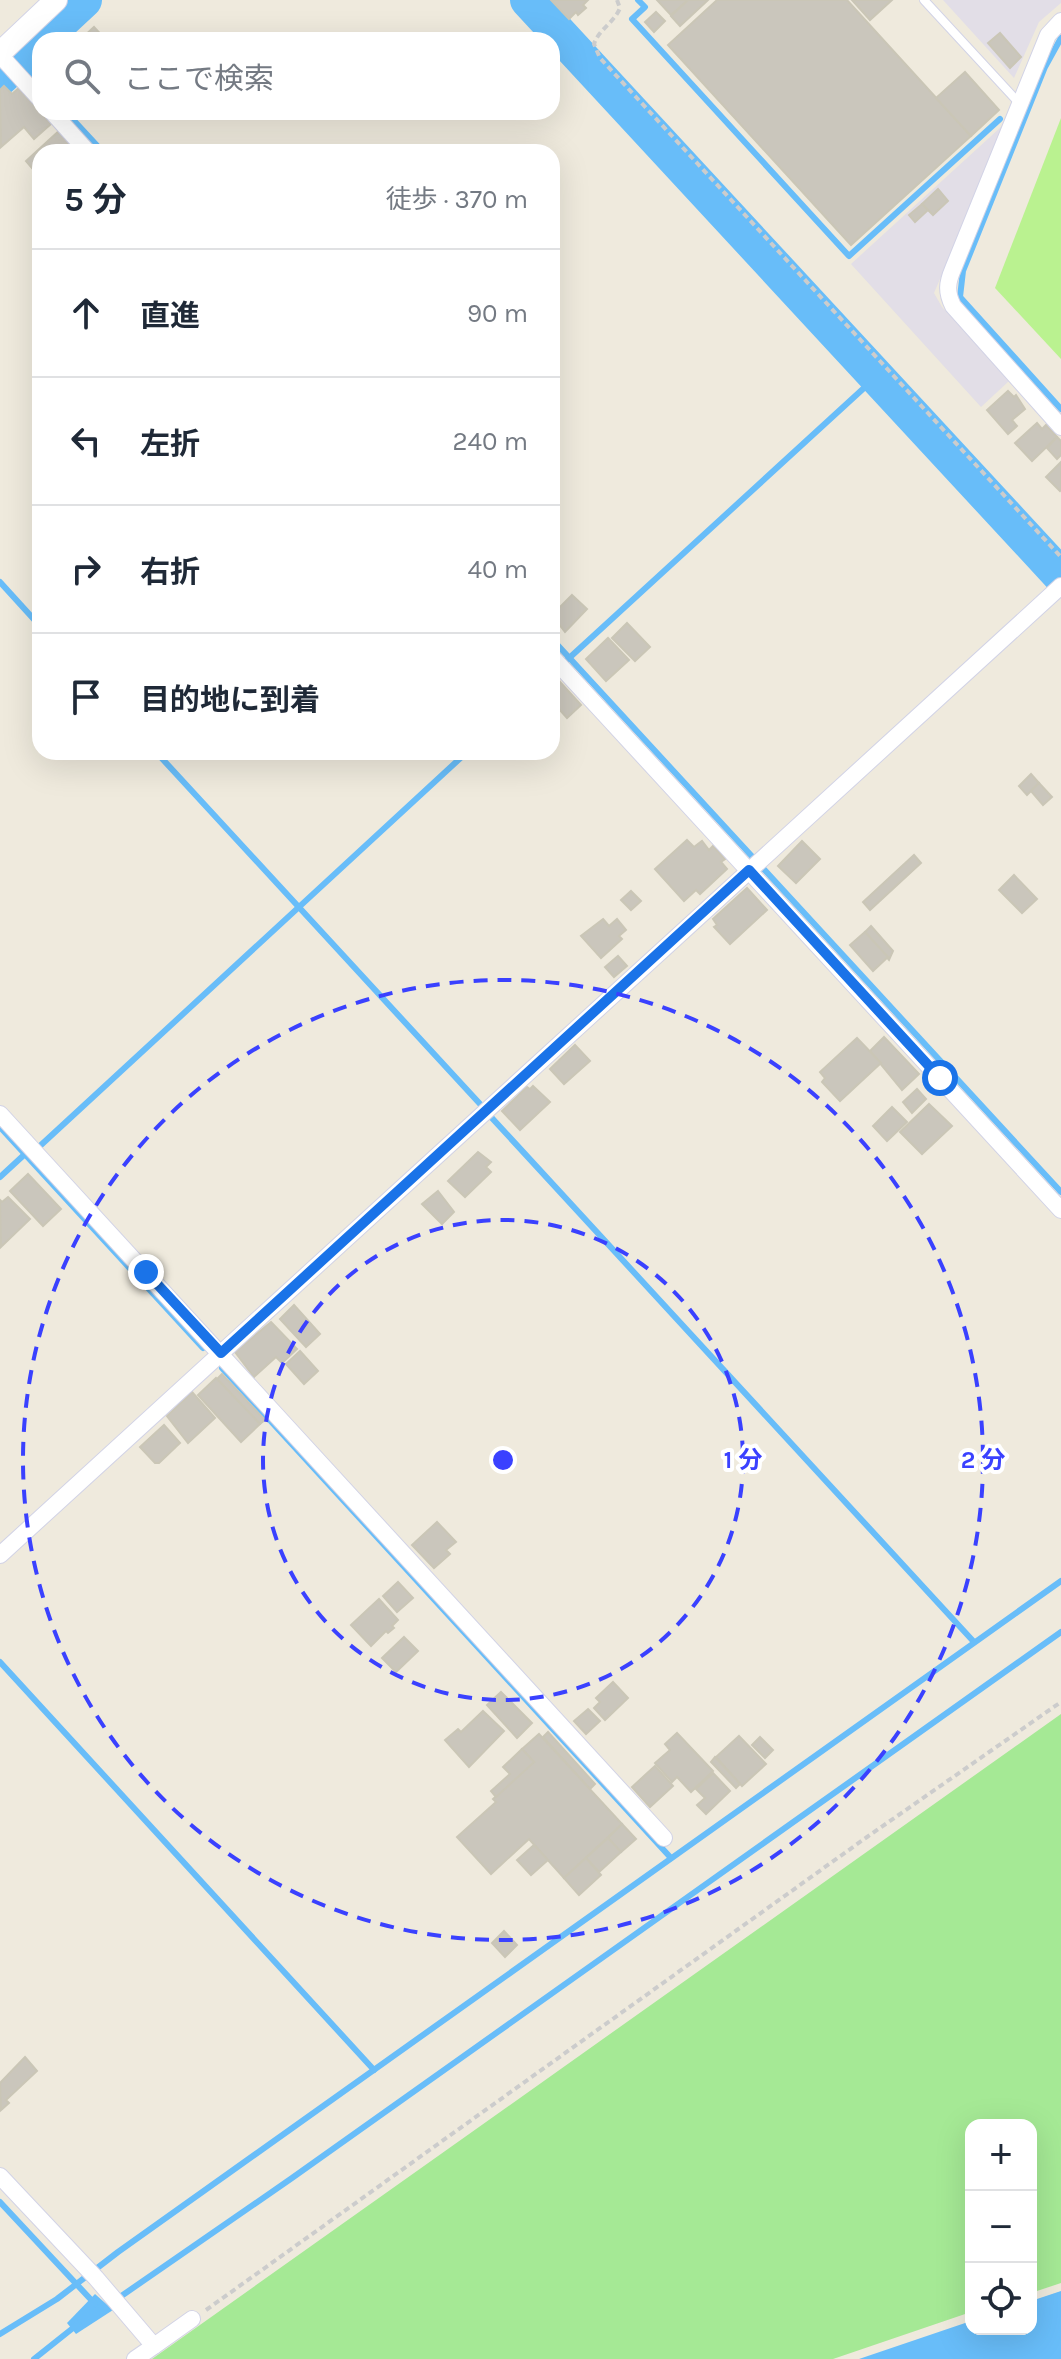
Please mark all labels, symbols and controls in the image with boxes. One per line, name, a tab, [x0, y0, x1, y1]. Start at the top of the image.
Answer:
search box	[32, 32, 560, 120]
icon: search	[60, 54, 104, 98]
text: ここで検索	[124, 61, 274, 97]
text: 5 分	[64, 180, 126, 220]
text: 徒歩 · 370 m	[386, 184, 528, 215]
icon: ahead	[64, 291, 108, 335]
text: 直進	[140, 298, 200, 334]
text: 90 m	[467, 298, 528, 329]
icon: left	[64, 419, 108, 463]
text: 左折	[140, 426, 200, 462]
text: 240 m	[452, 426, 528, 457]
icon: right	[64, 547, 108, 591]
text: 右折	[140, 554, 200, 590]
text: 40 m	[468, 554, 528, 585]
icon: arrive	[64, 675, 108, 719]
text: 目的地に到着	[140, 682, 320, 718]
route start	[922, 1060, 958, 1096]
route end	[128, 1254, 164, 1290]
centre of rings	[489, 1446, 517, 1474]
text: 1 分	[724, 1446, 762, 1474]
text: 2 分	[961, 1446, 1005, 1474]
map controls	[965, 2119, 1037, 2335]
button: +	[965, 2119, 1037, 2191]
button: −	[965, 2191, 1037, 2263]
button: locate	[965, 2263, 1037, 2335]

